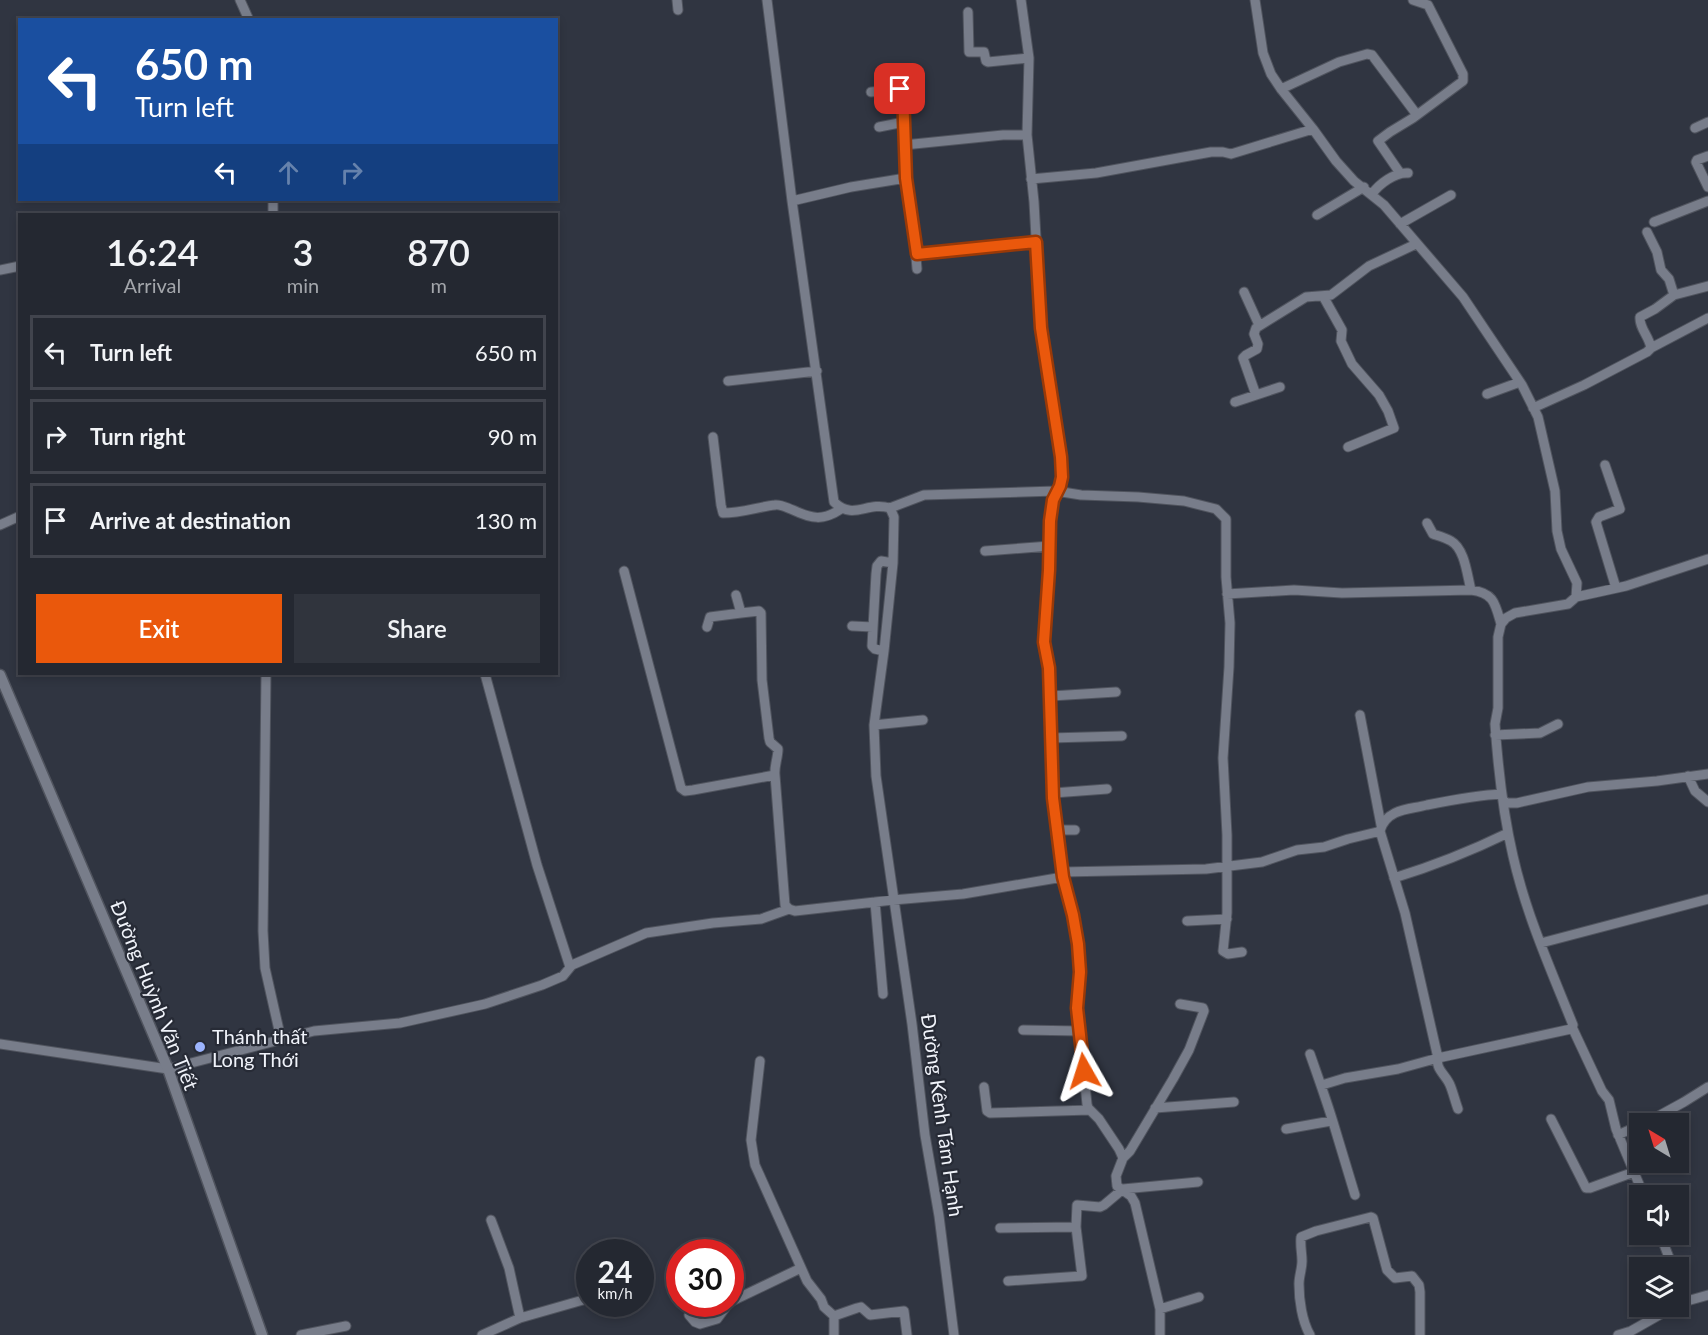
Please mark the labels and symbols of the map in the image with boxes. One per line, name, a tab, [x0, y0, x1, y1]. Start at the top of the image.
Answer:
pin	[874, 63, 925, 114]
street label: Đường Huỳnh Văn Tiết	[106, 897, 204, 1093]
street label: Đường Kênh Tám Hạnh	[917, 1012, 969, 1218]
place label: Thánh thất Long Thới	[212, 1024, 308, 1071]
position arrow	[1052, 1039, 1116, 1103]
marker: Thánh thất Long Thới	[193, 1040, 207, 1054]
north arrow	[1629, 1113, 1689, 1173]
speed limit sign: 30	[666, 1239, 744, 1317]

